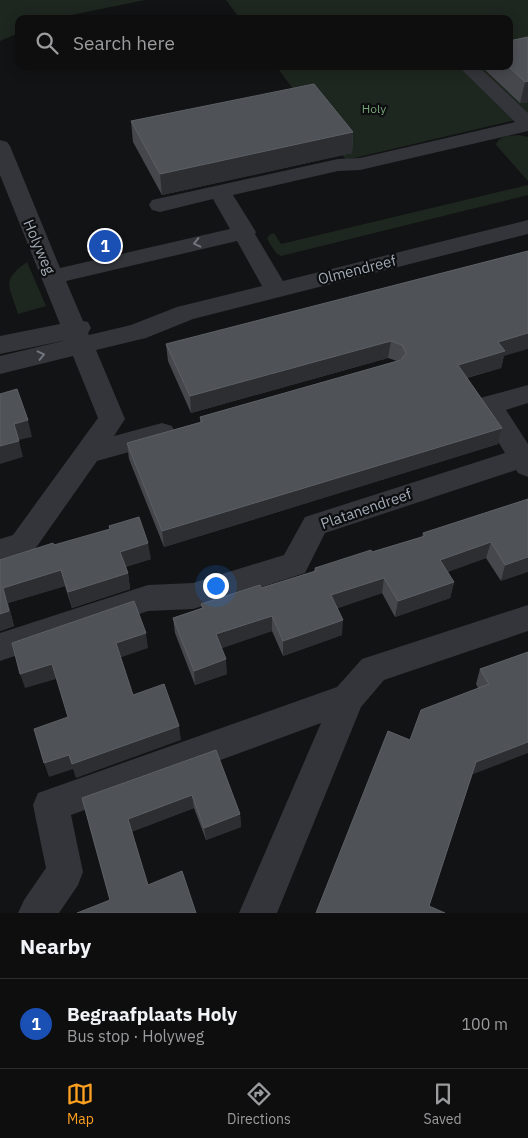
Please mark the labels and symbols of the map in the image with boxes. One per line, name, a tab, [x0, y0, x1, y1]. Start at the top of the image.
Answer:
park label: Holy	[362, 101, 386, 116]
street label: Holyweg	[19, 216, 60, 277]
pin: 1	[89, 227, 121, 265]
one-way arrow	[193, 237, 202, 248]
street label: Olmendreef	[316, 251, 398, 288]
one-way arrow	[37, 350, 46, 361]
street label: Platanendreef	[318, 484, 414, 533]
your location	[203, 573, 229, 599]

